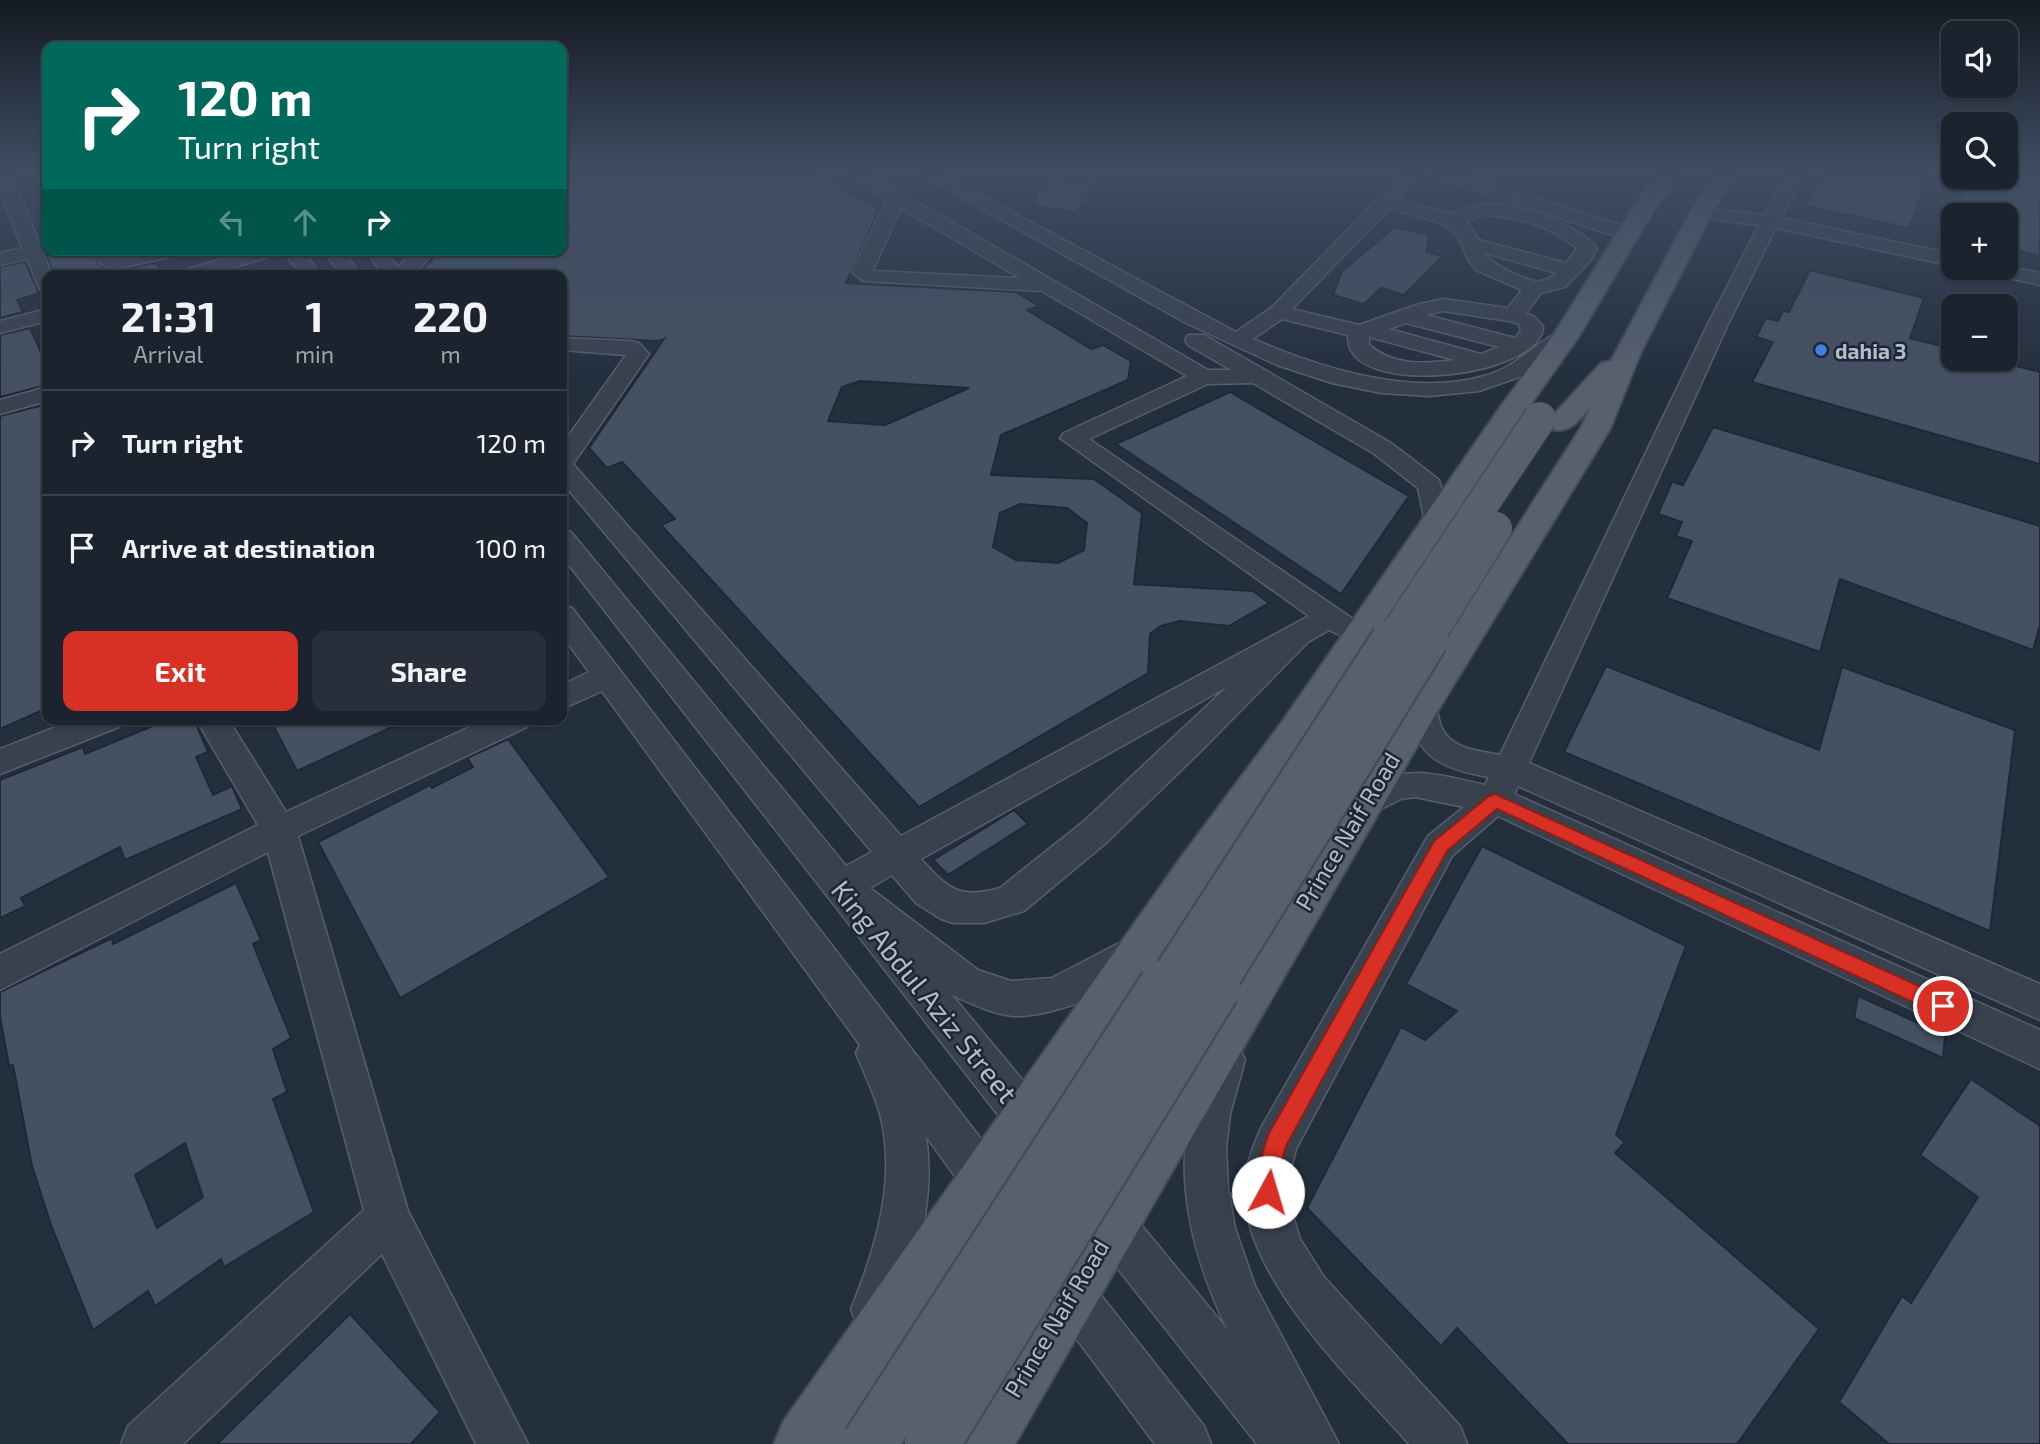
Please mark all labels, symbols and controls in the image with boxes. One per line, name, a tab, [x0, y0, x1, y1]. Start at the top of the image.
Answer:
map controls	[1941, 21, 2018, 371]
button: sound	[1941, 21, 2018, 98]
text: 120 m	[178, 67, 312, 126]
icon: right	[63, 70, 154, 161]
button: search	[1941, 112, 2018, 189]
text: Turn right	[178, 127, 320, 165]
icon: left	[213, 203, 251, 241]
icon: ahead	[286, 203, 324, 241]
icon: right	[359, 203, 397, 241]
button: +	[1941, 203, 2018, 280]
text: 21:31	[121, 290, 216, 340]
text: 1	[305, 290, 324, 340]
text: 220	[413, 290, 488, 340]
button: −	[1941, 294, 2018, 371]
place label: dahia 3	[1835, 338, 1906, 363]
text: Arrival	[133, 340, 203, 368]
text: min	[295, 340, 334, 368]
text: m	[440, 340, 461, 368]
marker: dahia 3	[1813, 342, 1829, 358]
icon: right	[63, 424, 101, 462]
text: Turn right	[122, 427, 243, 458]
text: 120 m	[477, 427, 546, 458]
icon: arrive	[63, 529, 101, 567]
text: Arrive at destination	[122, 532, 375, 563]
text: 100 m	[476, 532, 546, 563]
button: Exit	[63, 631, 298, 711]
button: Share	[312, 631, 546, 711]
street label: Prince Naif Road	[1289, 747, 1405, 915]
street label: King Abdul Aziz Street	[825, 873, 1025, 1109]
pin	[1913, 976, 1973, 1036]
icon: arrive	[1924, 987, 1962, 1025]
position arrow	[1231, 1155, 1305, 1229]
street label: Prince Naif Road	[998, 1234, 1114, 1402]

